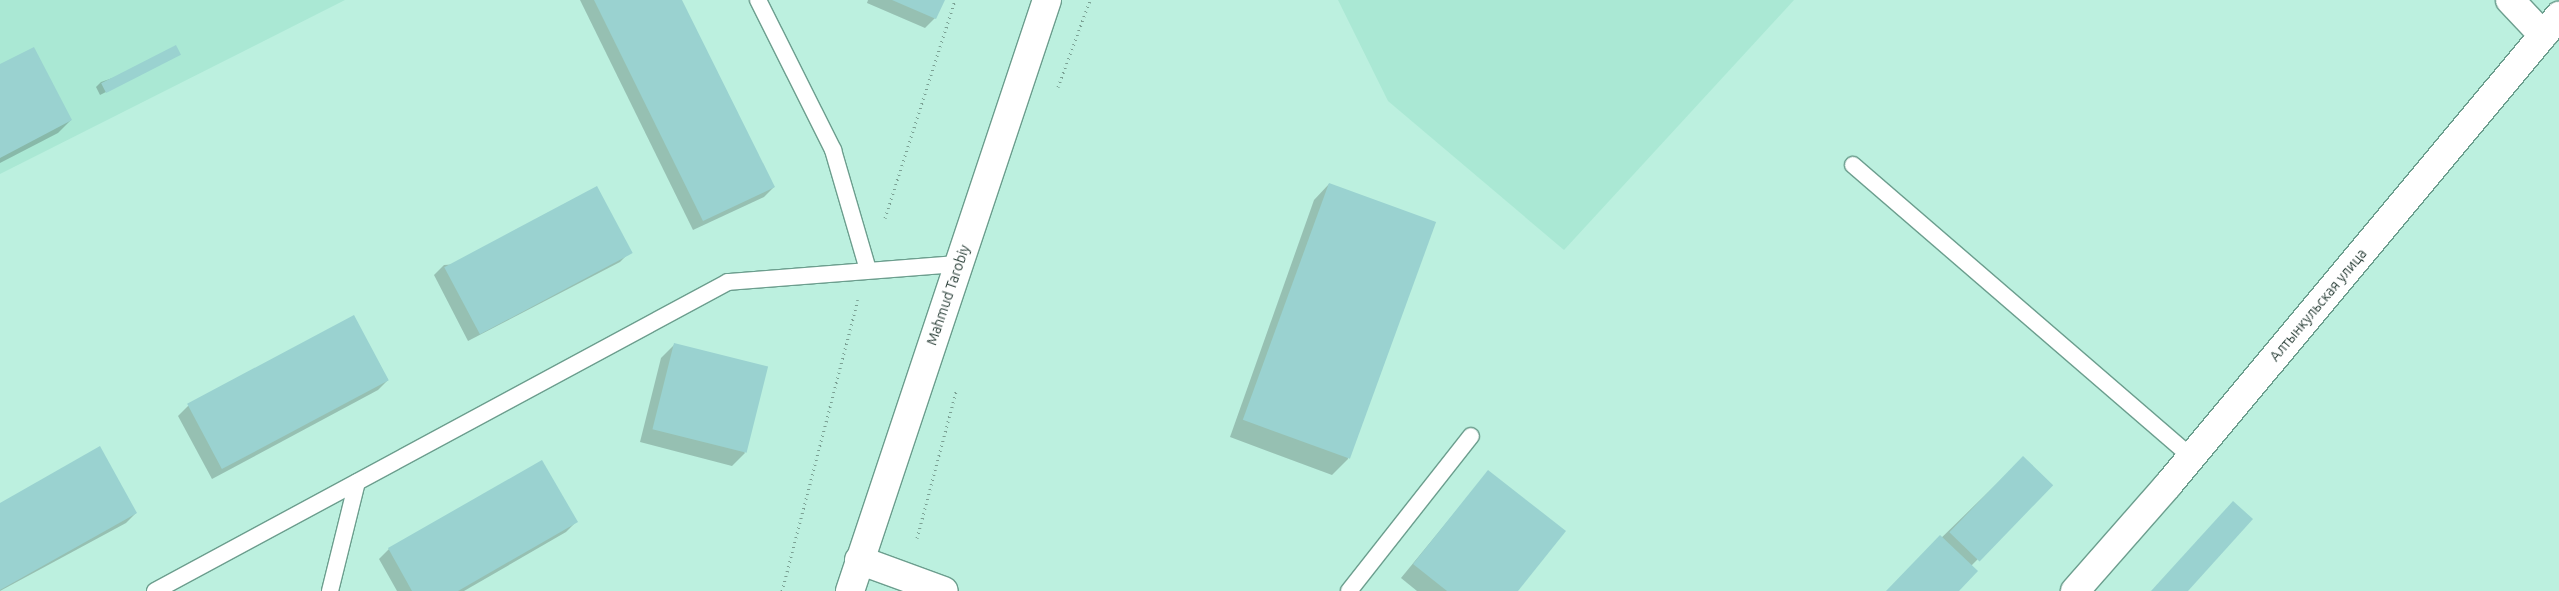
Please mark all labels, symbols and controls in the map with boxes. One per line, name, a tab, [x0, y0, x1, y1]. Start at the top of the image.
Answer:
street label: Mahmud Tarobiy	[923, 243, 973, 347]
street label: Алтынкульская улица	[2266, 245, 2370, 365]

